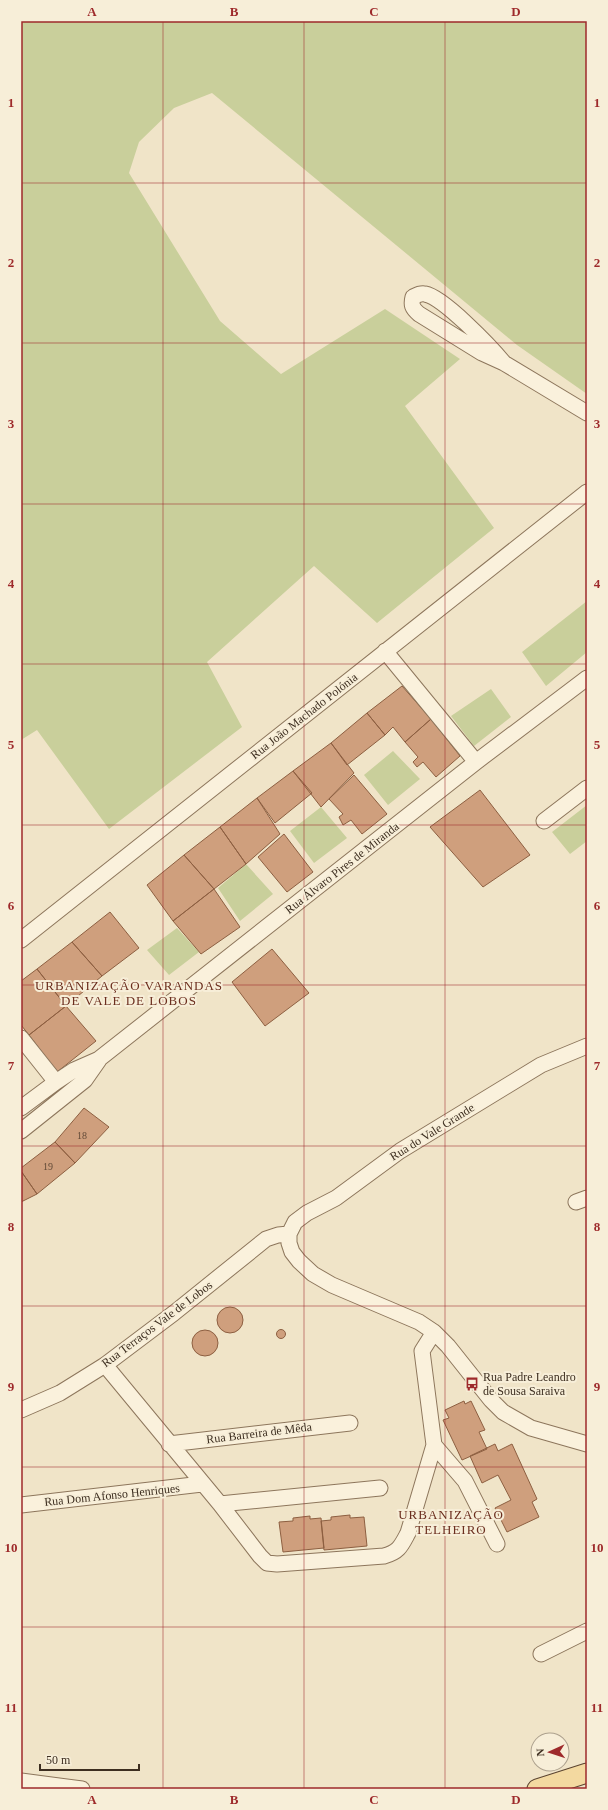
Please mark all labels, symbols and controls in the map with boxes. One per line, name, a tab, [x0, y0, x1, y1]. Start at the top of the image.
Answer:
text: A	[87, 4, 97, 19]
text: B	[230, 4, 239, 19]
text: C	[369, 4, 379, 19]
text: D	[511, 4, 521, 19]
text: 1	[8, 95, 14, 110]
text: 1	[594, 95, 600, 110]
text: 2	[8, 255, 14, 270]
text: 2	[594, 255, 600, 270]
text: 3	[8, 416, 15, 431]
text: 3	[594, 416, 601, 431]
text: 4	[8, 576, 15, 591]
text: 4	[594, 576, 601, 591]
street label: Rua João Machado Polónia	[248, 670, 361, 762]
text: 5	[8, 737, 15, 752]
text: 5	[594, 737, 601, 752]
street label: Rua Álvaro Pires de Miranda	[282, 819, 402, 917]
text: 6	[8, 898, 15, 913]
text: 6	[594, 898, 601, 913]
district label: URBANIZAÇÃO VARANDAS DE VALE DE LOBOS	[35, 978, 223, 1008]
text: 7	[8, 1058, 15, 1073]
text: 7	[594, 1058, 601, 1073]
street label: Rua do Vale Grande	[387, 1100, 477, 1164]
house number: 18	[77, 1130, 87, 1141]
house number: 19	[43, 1161, 53, 1172]
text: 8	[8, 1219, 15, 1234]
text: 8	[594, 1219, 601, 1234]
street label: Rua Terraços Vale de Lobos	[99, 1278, 215, 1370]
place label: Rua Padre Leandro de Sousa Saraiva	[483, 1370, 576, 1398]
bus stop icon: Rua Padre Leandro de Sousa Saraiva	[464, 1376, 480, 1392]
text: 9	[8, 1379, 15, 1394]
text: 9	[594, 1379, 601, 1394]
street label: Rua Barreira de Mêda	[205, 1419, 313, 1446]
street label: Rua Dom Afonso Henriques	[43, 1481, 181, 1509]
district label: URBANIZAÇÃO TELHEIRO	[398, 1507, 504, 1537]
text: 10	[5, 1540, 18, 1555]
text: 10	[591, 1540, 604, 1555]
text: 11	[5, 1700, 17, 1715]
text: 11	[591, 1700, 603, 1715]
north arrow	[530, 1732, 570, 1772]
scale bar	[40, 1746, 139, 1772]
text: N	[534, 1748, 546, 1757]
text: 50 m	[46, 1753, 71, 1767]
text: A	[87, 1792, 97, 1807]
text: B	[230, 1792, 239, 1807]
text: C	[369, 1792, 379, 1807]
text: D	[511, 1792, 521, 1807]

